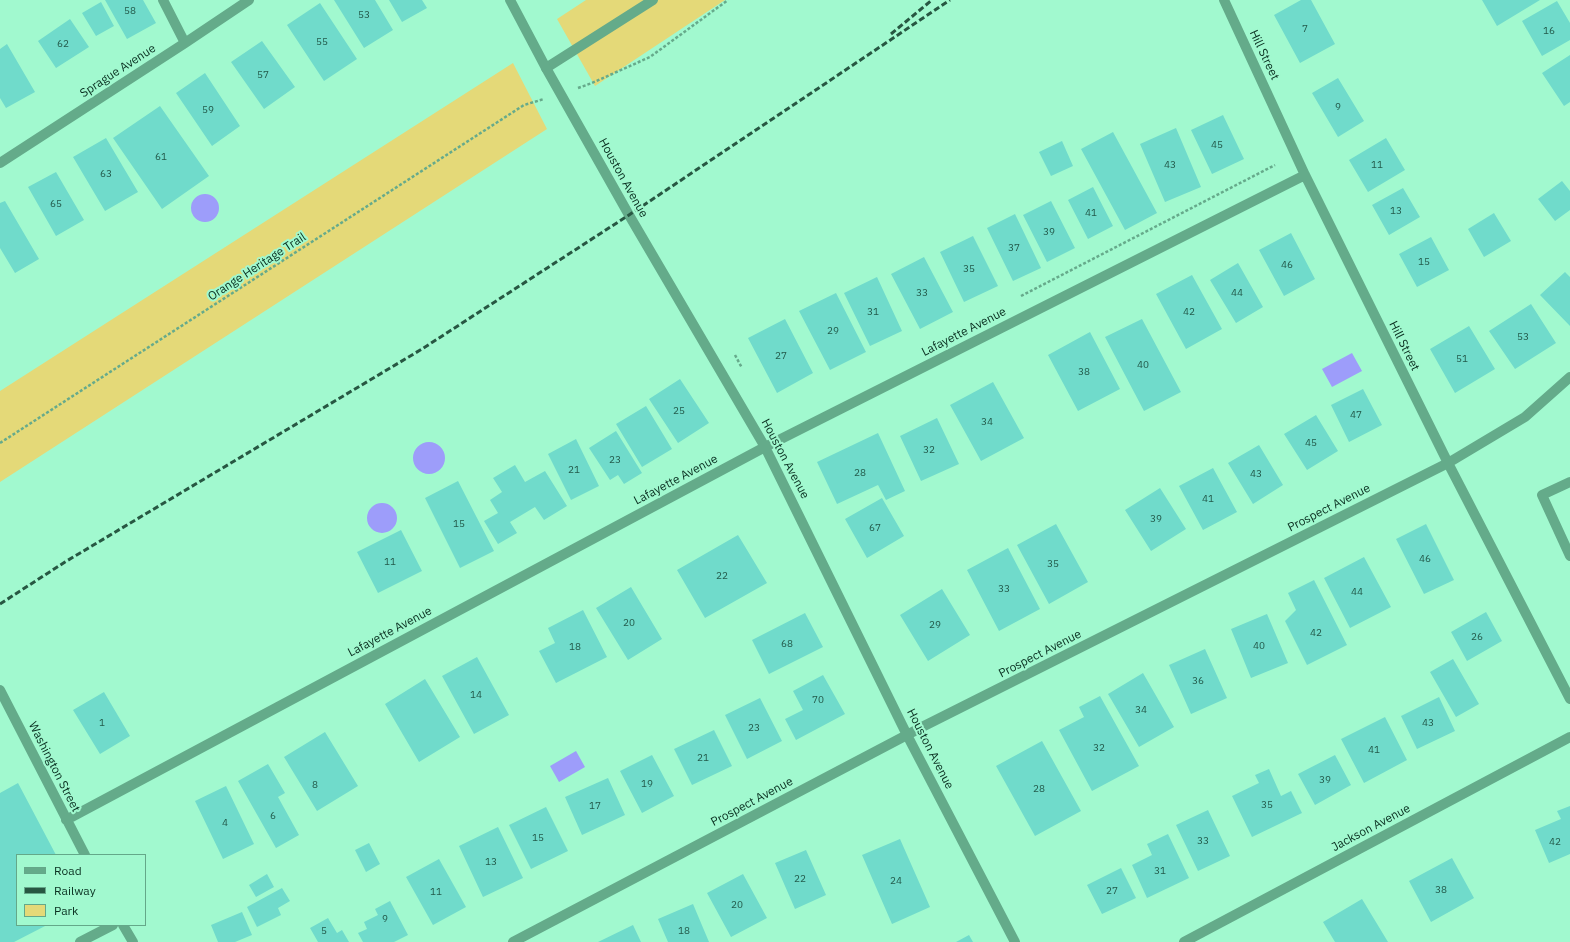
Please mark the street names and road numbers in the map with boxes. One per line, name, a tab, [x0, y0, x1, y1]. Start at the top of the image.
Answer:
street label: Hill Street	[1246, 28, 1282, 82]
street label: Sprague Avenue	[77, 41, 159, 101]
street label: Houston Avenue	[595, 136, 651, 220]
street label: Orange Heritage Trail	[205, 230, 309, 304]
street label: Lafayette Avenue	[919, 304, 1009, 360]
street label: Hill Street	[1386, 319, 1422, 373]
street label: Houston Avenue	[758, 417, 812, 501]
street label: Lafayette Avenue	[632, 452, 720, 508]
street label: Prospect Avenue	[1285, 481, 1373, 535]
street label: Lafayette Avenue	[346, 604, 434, 660]
street label: Prospect Avenue	[996, 627, 1084, 681]
street label: Houston Avenue	[904, 706, 956, 792]
street label: Washington Street	[25, 720, 83, 814]
street label: Prospect Avenue	[709, 774, 795, 830]
street label: Jackson Avenue	[1329, 801, 1413, 855]

